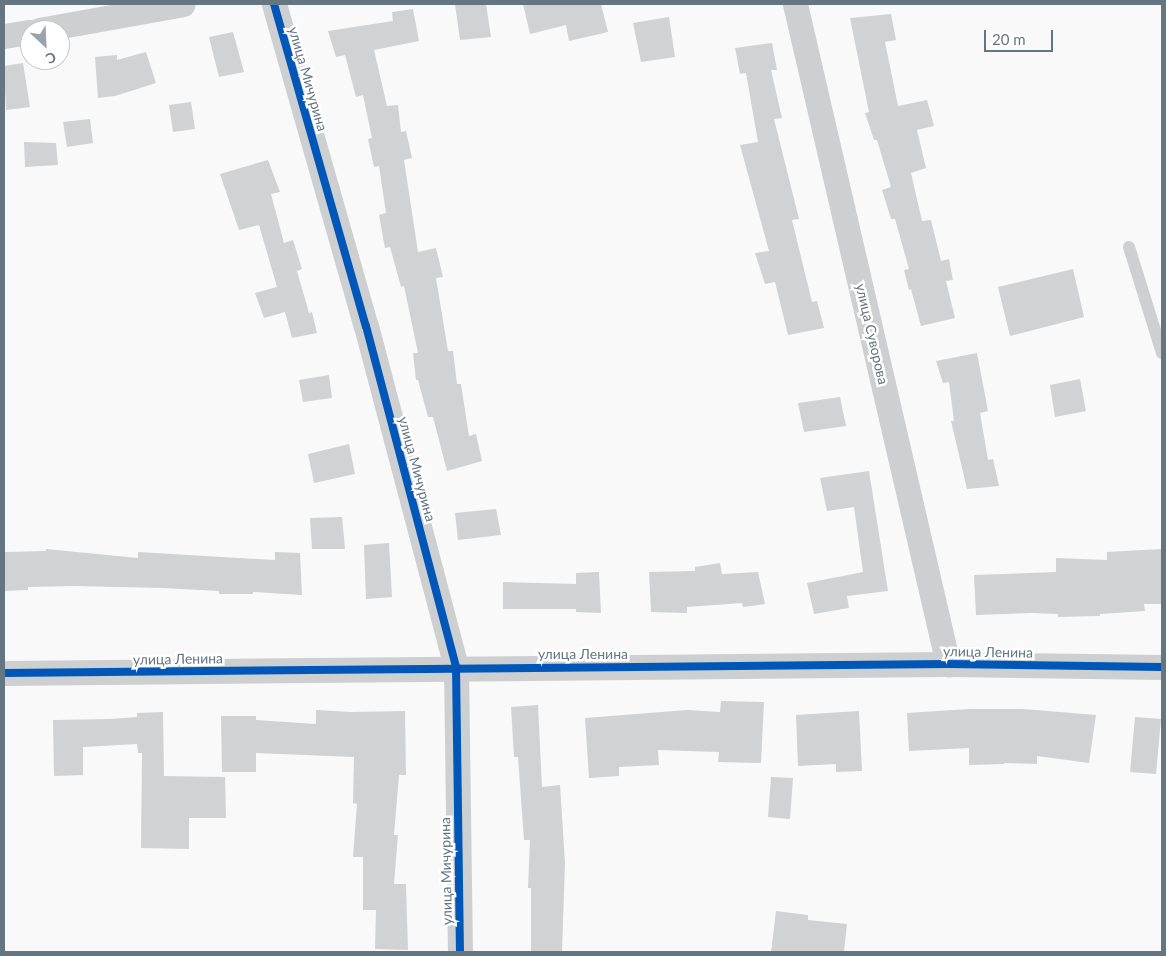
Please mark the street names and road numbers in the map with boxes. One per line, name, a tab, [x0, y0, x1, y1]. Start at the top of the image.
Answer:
street label: улица Мичурина	[285, 25, 331, 133]
street label: улица Суворова	[852, 282, 892, 386]
street label: улица Мичурина	[395, 415, 439, 523]
street label: улица Ленина	[943, 643, 1033, 661]
street label: улица Ленина	[538, 646, 628, 662]
street label: улица Ленина	[133, 650, 223, 668]
street label: улица Мичурина	[437, 817, 455, 925]

